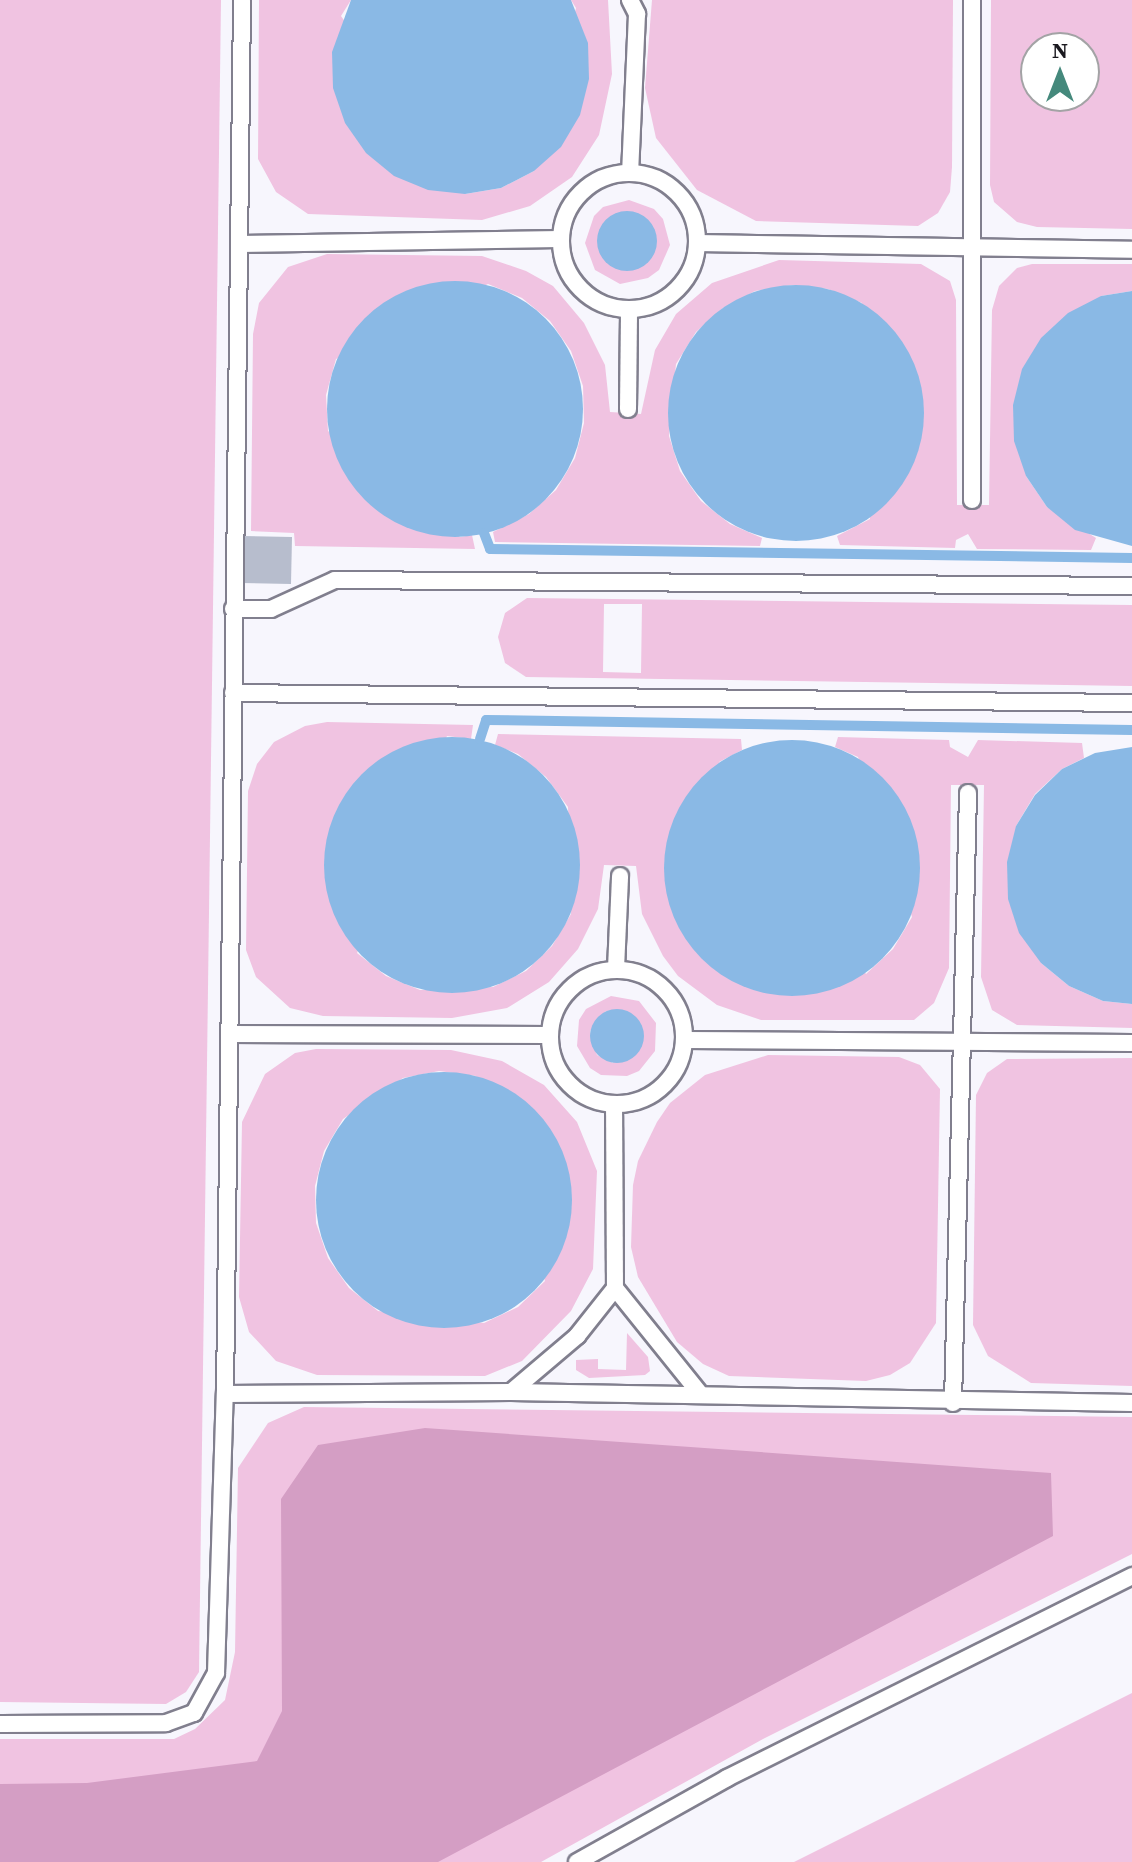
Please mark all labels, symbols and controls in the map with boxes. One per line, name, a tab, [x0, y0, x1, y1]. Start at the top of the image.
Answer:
north arrow	[1020, 32, 1100, 112]
text: N	[1052, 35, 1068, 65]

